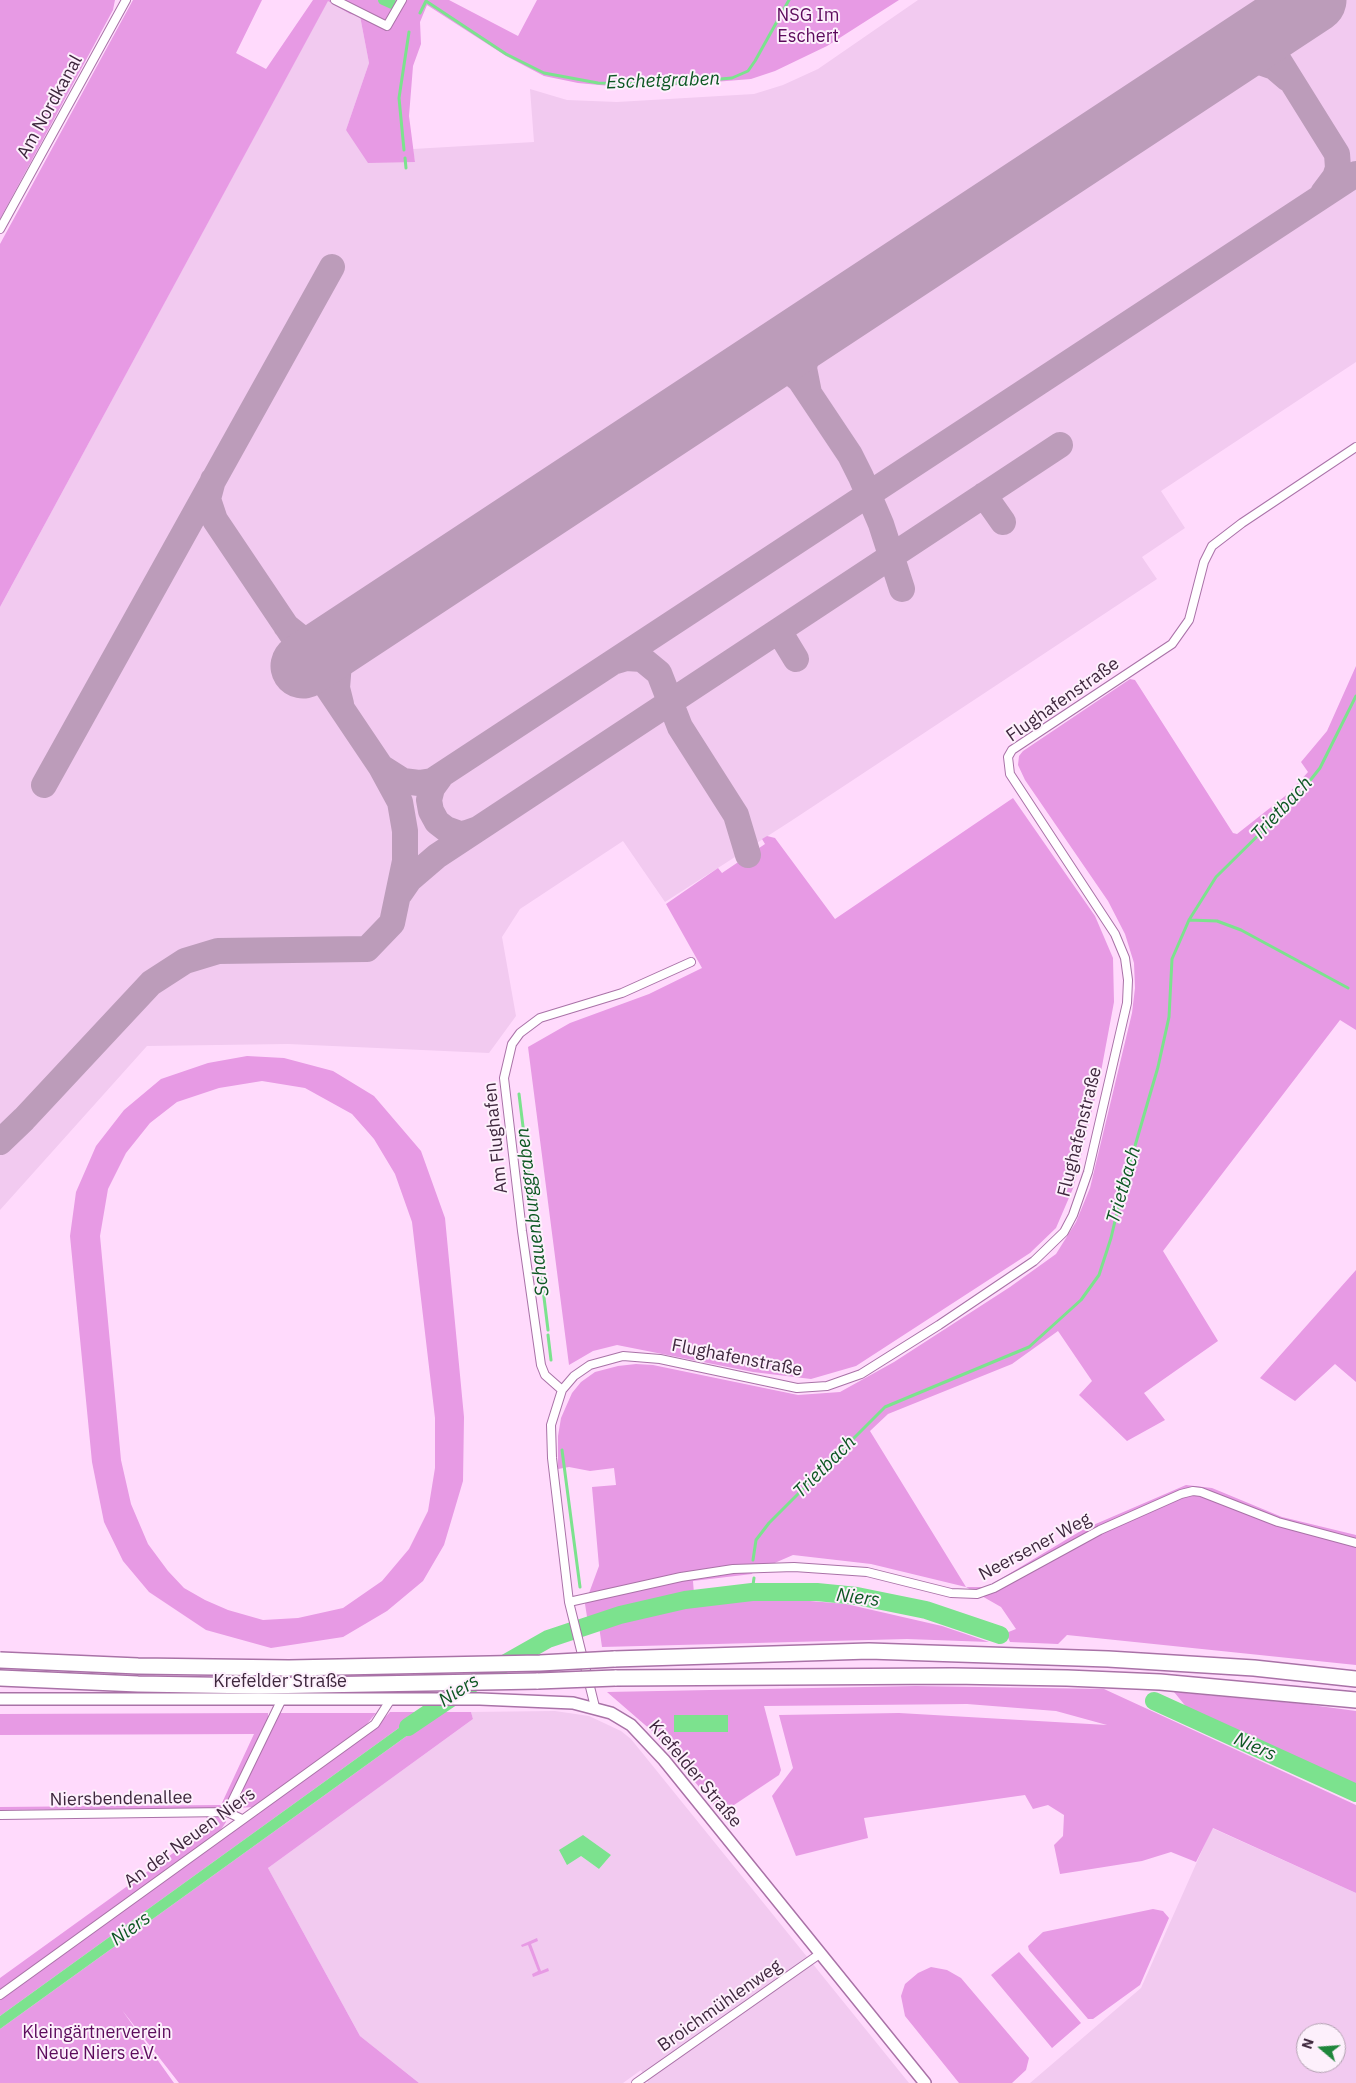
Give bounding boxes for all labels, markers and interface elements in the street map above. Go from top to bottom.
park label: NSG Im Eschert [777,5,839,48]
street label: Am Nordkanal [13,51,87,163]
water label: Eschetgraben [606,68,720,94]
street label: Flughafenstraße [1002,653,1124,747]
water label: Trietbach [1247,772,1317,846]
street label: Flughafenstraße [1053,1065,1107,1199]
street label: Am Flughafen [479,1081,513,1195]
water label: Schauenburggraben [511,1126,555,1298]
water label: Trietbach [1102,1144,1146,1226]
street label: Flughafenstraße [670,1335,804,1381]
water label: Trietbach [789,1431,861,1503]
street label: Neersener Weg [975,1508,1095,1586]
water label: Niers [835,1584,881,1612]
water label: Niers [435,1670,483,1712]
street label: Krefelder Straße [213,1671,347,1693]
street label: Krefelder Straße [644,1716,746,1832]
water label: Niers [1230,1728,1280,1766]
street label: An der Neuen Niers [120,1783,260,1893]
street label: Niersbendenallee [49,1787,193,1811]
water label: Niers [107,1907,155,1951]
street label: Broichmühlenweg [654,1955,786,2057]
park label: Kleingärtnerverein Neue Niers e.V. [22,2022,172,2064]
north arrow [1296,2023,1346,2073]
text: N [1298,2036,1318,2051]

